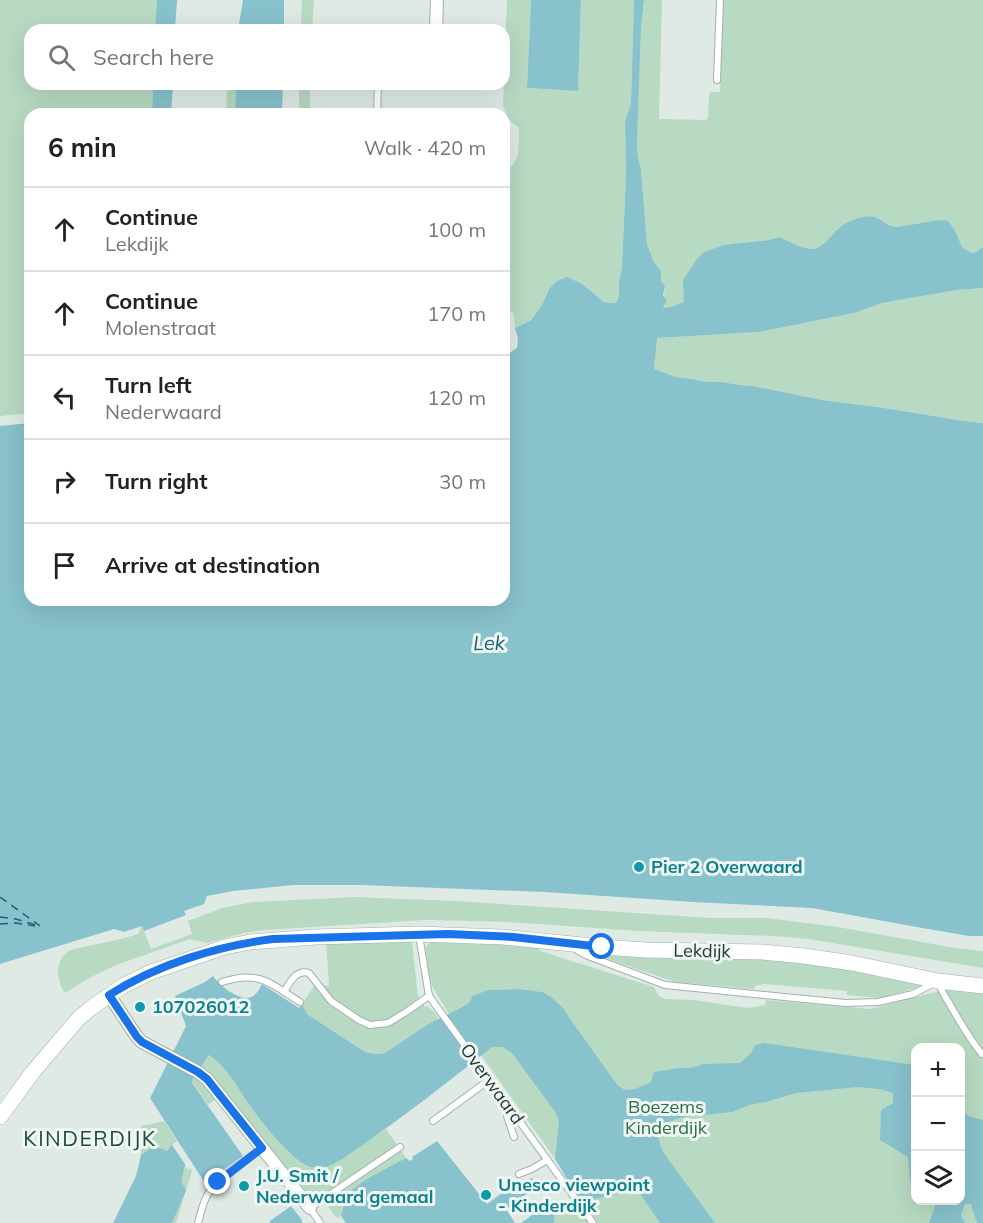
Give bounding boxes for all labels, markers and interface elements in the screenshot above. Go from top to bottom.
search box [24,24,510,90]
icon: search [45,41,78,74]
text: Search here [93,43,214,71]
text: 6 min [48,131,117,164]
text: Walk · 420 m [364,135,486,160]
text: Continue [105,203,198,231]
icon: ahead [48,213,81,246]
text: 100 m [427,217,486,242]
text: Lekdijk [105,231,169,256]
text: Continue [105,287,198,315]
icon: ahead [48,297,81,330]
text: 170 m [427,301,486,326]
text: Molenstraat [105,315,216,340]
text: Turn left [105,371,192,399]
icon: left [48,381,81,414]
text: 120 m [427,385,486,410]
text: Nederwaard [105,399,222,424]
icon: right [48,465,81,498]
text: Turn right [105,467,208,495]
text: 30 m [439,469,486,494]
icon: arrive [48,549,81,582]
text: Arrive at destination [105,551,320,579]
water label: Lek [473,630,506,655]
place label: Pier 2 Overwaard [651,855,803,878]
marker: Pier 2 Overwaard [632,860,646,874]
route start [588,933,614,959]
street label: Lekdijk [673,939,732,963]
place label: 107026012 [152,995,249,1018]
marker: 107026012 [133,1000,147,1014]
street label: Overwaard [455,1039,529,1129]
map controls [911,1043,965,1205]
button: + [911,1043,965,1097]
park label: Boezems Kinderdijk [625,1095,708,1139]
button: − [911,1097,965,1151]
district label: KINDERDIJK [23,1125,157,1151]
button: layers [911,1151,965,1205]
place label: J.U. Smit / Nederwaard gemaal [256,1164,433,1208]
route end [204,1168,230,1194]
place label: Unesco viewpoint - Kinderdijk [498,1173,650,1217]
marker: J.U. Smit / Nederwaard gemaal [237,1179,251,1193]
marker: Unesco viewpoint - Kinderdijk [479,1188,493,1202]

